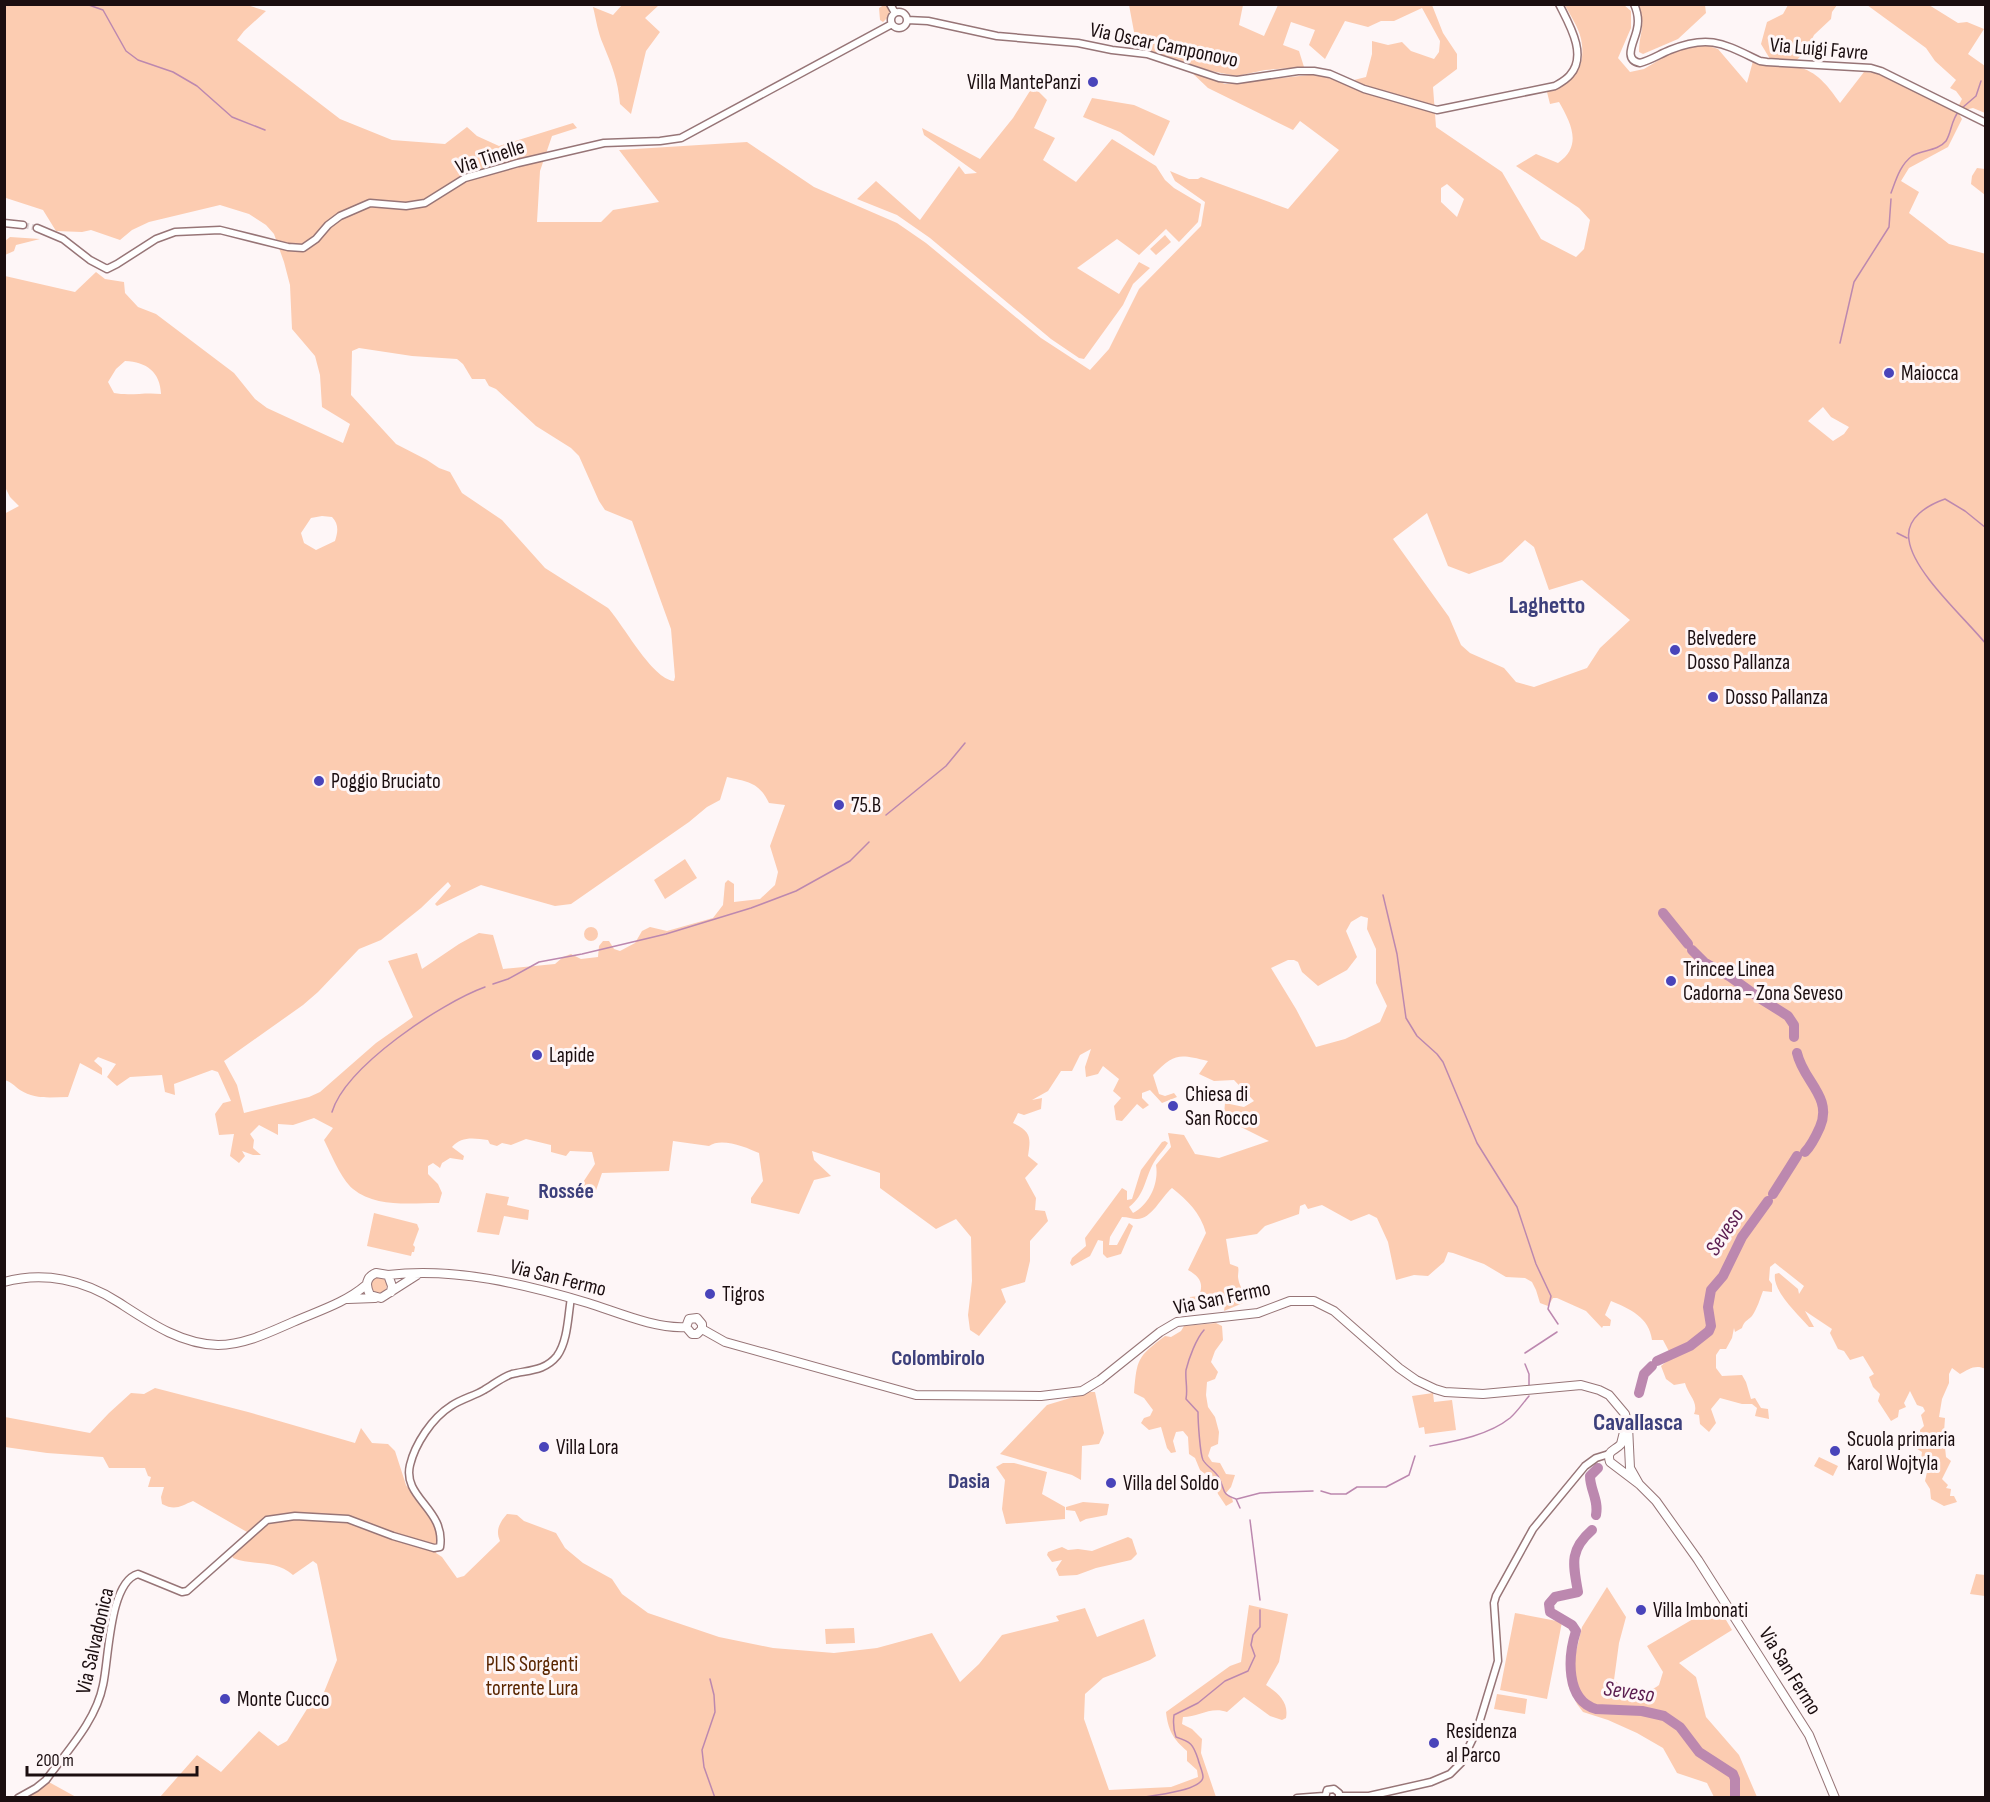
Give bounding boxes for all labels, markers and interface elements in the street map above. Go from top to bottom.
street label: Via Oscar Camponovo [1087,17,1241,73]
street label: Via Luigi Favre [1769,32,1869,66]
place label: Villa MantePanzi [967,70,1081,95]
marker: Villa MantePanzi [1086,75,1100,89]
street label: Via Tinelle [452,134,528,180]
place label: Maiocca [1901,361,1959,386]
marker: Maiocca [1882,366,1896,380]
district label: Laghetto [1509,591,1585,620]
place label: Belvedere Dosso Pallanza [1687,626,1790,675]
marker: Belvedere Dosso Pallanza [1668,643,1682,657]
place label: Dosso Pallanza [1725,685,1828,710]
marker: Dosso Pallanza [1706,690,1720,704]
place label: Poggio Bruciato [331,769,441,794]
marker: Poggio Bruciato [312,774,326,788]
place label: 75.B [851,793,881,818]
marker: 75.B [832,798,846,812]
place label: Trincee Linea Cadorna - Zona Seveso [1683,957,1843,1006]
marker: Trincee Linea Cadorna - Zona Seveso [1664,974,1678,988]
place label: Lapide [549,1043,595,1068]
marker: Lapide [530,1048,544,1062]
place label: Chiesa di San Rocco [1185,1082,1258,1131]
marker: Chiesa di San Rocco [1166,1099,1180,1113]
district label: Rossée [538,1178,594,1205]
water label: Seveso [1700,1203,1750,1261]
street label: Via San Fermo [507,1254,609,1302]
street label: Via San Fermo [1171,1276,1273,1320]
place label: Tigros [722,1282,765,1307]
marker: Tigros [703,1287,717,1301]
district label: Colombirolo [891,1345,985,1372]
district label: Cavallasca [1593,1408,1683,1437]
place label: Scuola primaria Karol Wojtyla [1847,1427,1955,1476]
place label: Villa Lora [556,1435,619,1460]
marker: Villa Lora [537,1440,551,1454]
marker: Scuola primaria Karol Wojtyla [1828,1444,1842,1458]
district label: Dasia [948,1468,990,1495]
place label: Villa del Soldo [1123,1471,1219,1496]
marker: Villa del Soldo [1104,1476,1118,1490]
street label: Via Salvadonica [71,1585,119,1697]
place label: Villa Imbonati [1653,1598,1748,1623]
marker: Villa Imbonati [1634,1603,1648,1617]
street label: Via San Fermo [1753,1623,1827,1719]
park label: PLIS Sorgenti torrente Lura [486,1652,578,1701]
water label: Seveso [1602,1675,1656,1709]
place label: Monte Cucco [237,1687,330,1712]
marker: Monte Cucco [218,1692,232,1706]
place label: Residenza al Parco [1446,1719,1517,1768]
marker: Residenza al Parco [1427,1736,1441,1750]
scale bar [27,1739,196,1777]
text: 200 m [36,1750,74,1771]

